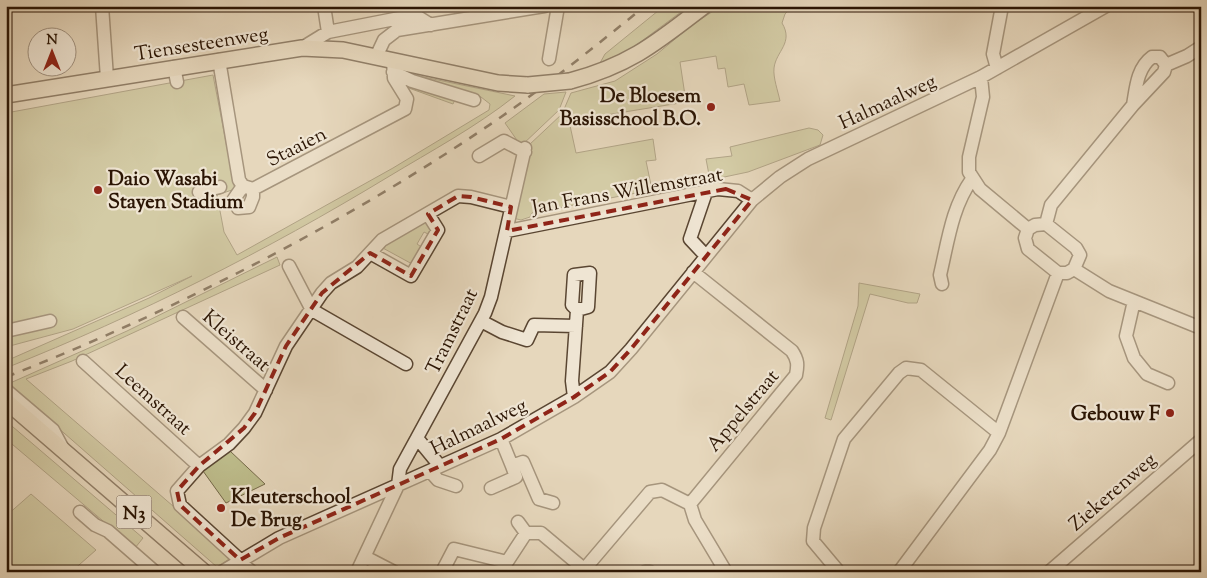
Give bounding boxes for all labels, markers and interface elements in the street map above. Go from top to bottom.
street label: Tiensesteenweg [132,21,271,70]
north arrow [28,28,78,78]
text: N [46,31,58,51]
street label: Halmaalweg [835,68,942,138]
place label: De Bloesem Basisschool B.O. [560,83,701,135]
marker: De Bloesem Basisschool B.O. [705,101,717,113]
street label: Staaien [262,121,332,176]
street label: Jan Frans Willemstraat [529,161,725,224]
place label: Daio Wasabi Stayen Stadium [108,166,244,218]
marker: Daio Wasabi Stayen Stadium [92,184,104,196]
street label: Tramstraat [420,284,487,380]
street label: Kleistraat [195,304,276,380]
street label: Leemstraat [107,358,197,443]
street label: Appelstraat [701,364,787,459]
street label: Halmaalweg [426,392,533,464]
place label: Gebouw F [1071,401,1161,430]
marker: Gebouw F [1164,407,1176,419]
street label: Ziekerenweg [1064,447,1164,539]
place label: Kleuterschool De Brug [231,484,351,536]
road number: N3 [116,496,152,528]
marker: Kleuterschool De Brug [215,502,227,514]

